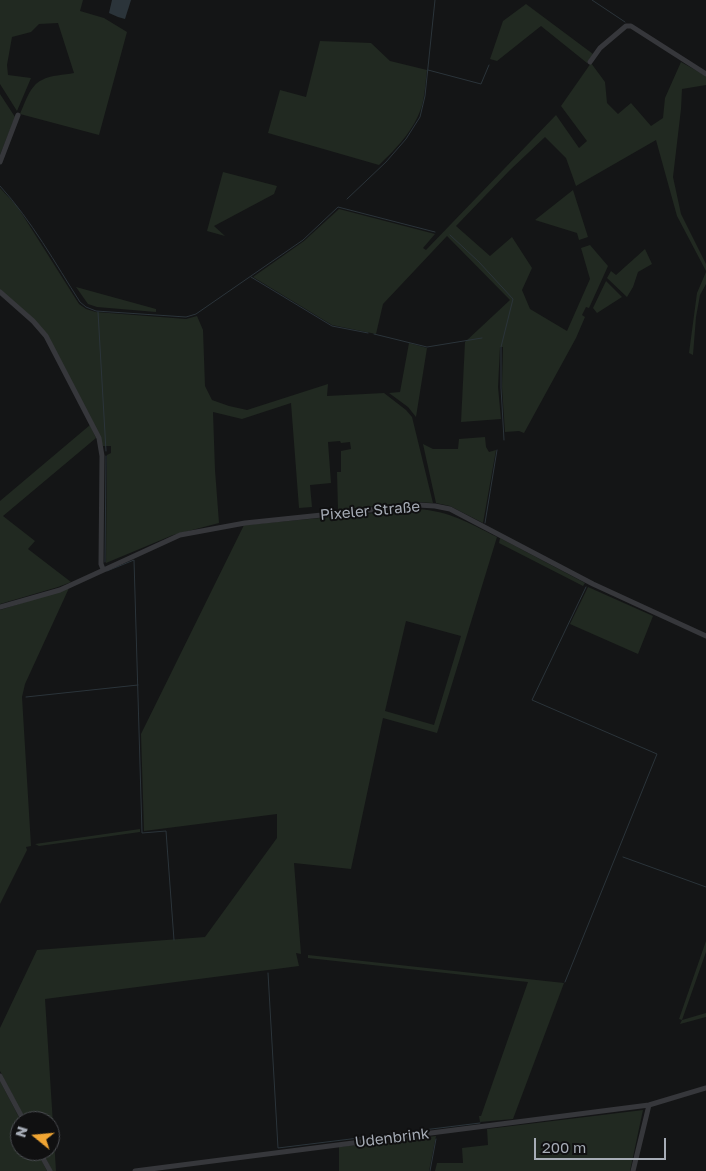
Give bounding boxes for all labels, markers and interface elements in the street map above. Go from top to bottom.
street label: Pixeler Straße [319,498,421,524]
north arrow [10,1111,60,1161]
text: N [11,1124,31,1139]
street label: Udenbrink [354,1125,430,1151]
scale bar [536,1128,668,1160]
text: 200 m [542,1138,586,1156]

